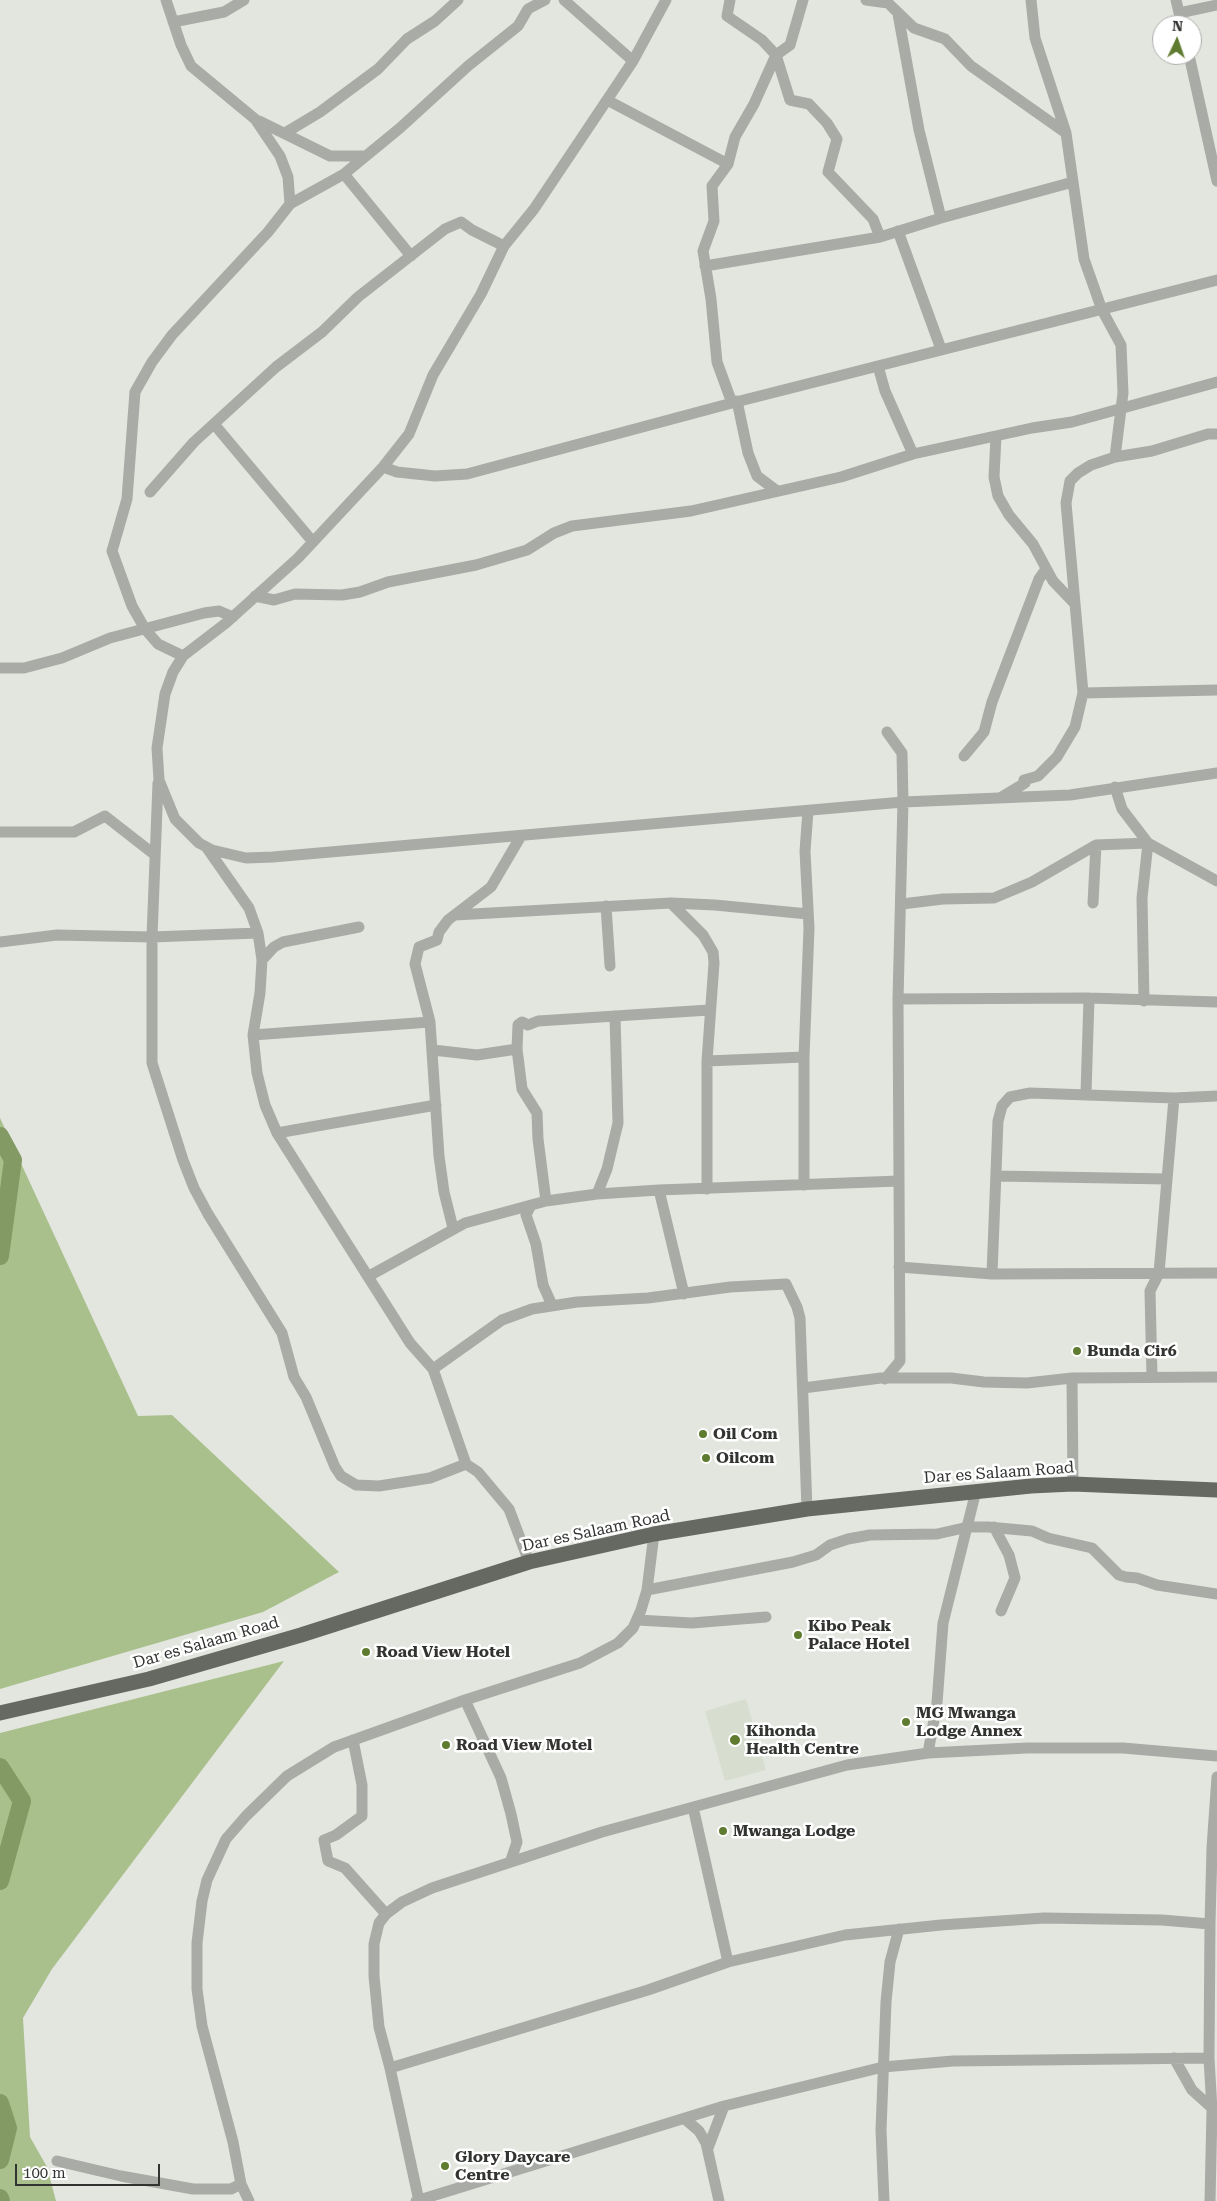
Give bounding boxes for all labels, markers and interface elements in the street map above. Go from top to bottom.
north arrow [1152,15,1202,65]
text: N [1172,18,1184,34]
place label: Bunda Cir6 [1087,1341,1177,1361]
marker: Bunda Cir6 [1071,1345,1083,1357]
place label: Oil Com [713,1424,778,1444]
marker: Oil Com [697,1428,709,1440]
place label: Oilcom [716,1448,774,1468]
marker: Oilcom [700,1452,712,1464]
street label: Dar es Salaam Road [923,1458,1075,1488]
street label: Dar es Salaam Road [520,1506,672,1556]
street label: Dar es Salaam Road [131,1613,281,1673]
place label: Kibo Peak Palace Hotel [808,1616,910,1654]
marker: Kibo Peak Palace Hotel [792,1629,804,1641]
place label: Road View Hotel [376,1642,510,1662]
marker: Road View Hotel [360,1646,372,1658]
place label: MG Mwanga Lodge Annex [916,1703,1022,1741]
marker: MG Mwanga Lodge Annex [900,1716,912,1728]
place label: Kihonda Health Centre [746,1721,859,1759]
marker: Kihonda Health Centre [728,1733,742,1747]
place label: Road View Motel [456,1735,592,1755]
marker: Road View Motel [440,1739,452,1751]
place label: Mwanga Lodge [733,1821,855,1841]
marker: Mwanga Lodge [717,1825,729,1837]
place label: Glory Daycare Centre [455,2147,570,2185]
scale bar [18,2154,162,2186]
marker: Glory Daycare Centre [439,2160,451,2172]
text: 100 m [23,2164,66,2182]

